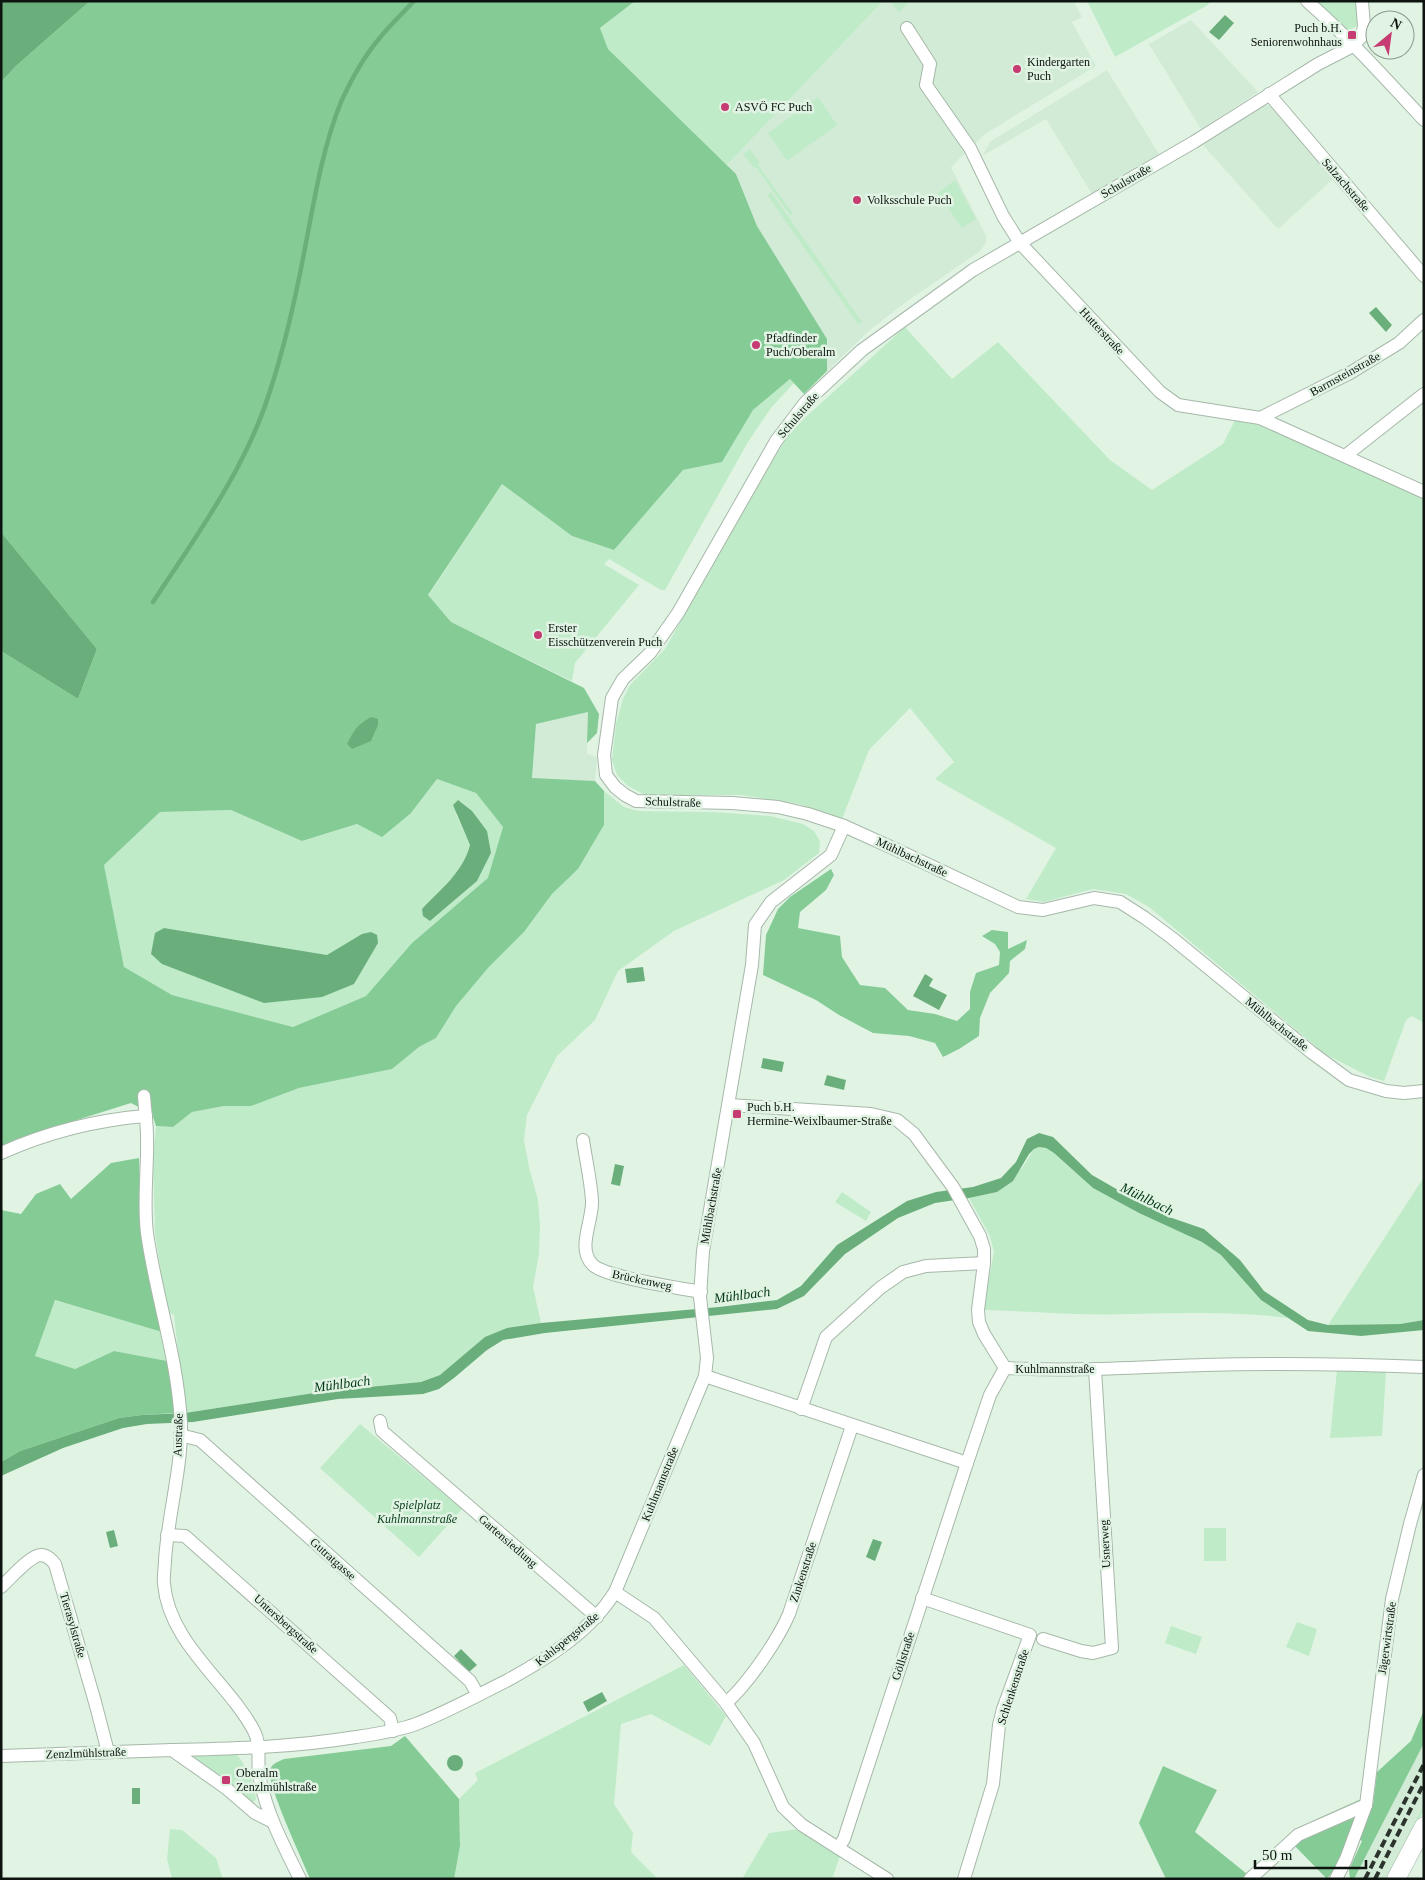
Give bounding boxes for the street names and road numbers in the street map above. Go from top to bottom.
street label: Salzachstraße [1319,156,1373,214]
street label: Schulstraße [1098,161,1154,201]
street label: Hutterstraße [1077,305,1127,357]
street label: Barmsteinstraße [1308,349,1382,399]
street label: Schulstraße [774,389,822,441]
street label: Schulstraße [645,794,701,810]
street label: Mühlbachstraße [874,834,950,880]
street label: Mühlbachstraße [1243,994,1311,1054]
street label: Mühlbachstraße [697,1167,725,1245]
street label: Brückenweg [611,1267,673,1293]
street label: Kuhlmannstraße [1015,1362,1095,1376]
street label: Austraße [170,1413,186,1457]
street label: Kuhlmannstraße [639,1445,681,1523]
street label: Gartensiedlung [476,1512,540,1570]
street label: Usnerweg [1097,1519,1113,1569]
street label: Gutratgasse [307,1535,359,1583]
street label: Zinkenstraße [787,1540,819,1604]
street label: Tierasylstraße [57,1591,89,1659]
street label: Untersbergstraße [251,1591,321,1657]
street label: Jägerwirtstraße [1375,1601,1399,1675]
street label: Kahlspergstraße [532,1609,602,1669]
street label: Göllstraße [889,1630,917,1682]
street label: Schlenkenstraße [994,1647,1032,1727]
street label: Zenzlmühlstraße [45,1745,127,1761]

